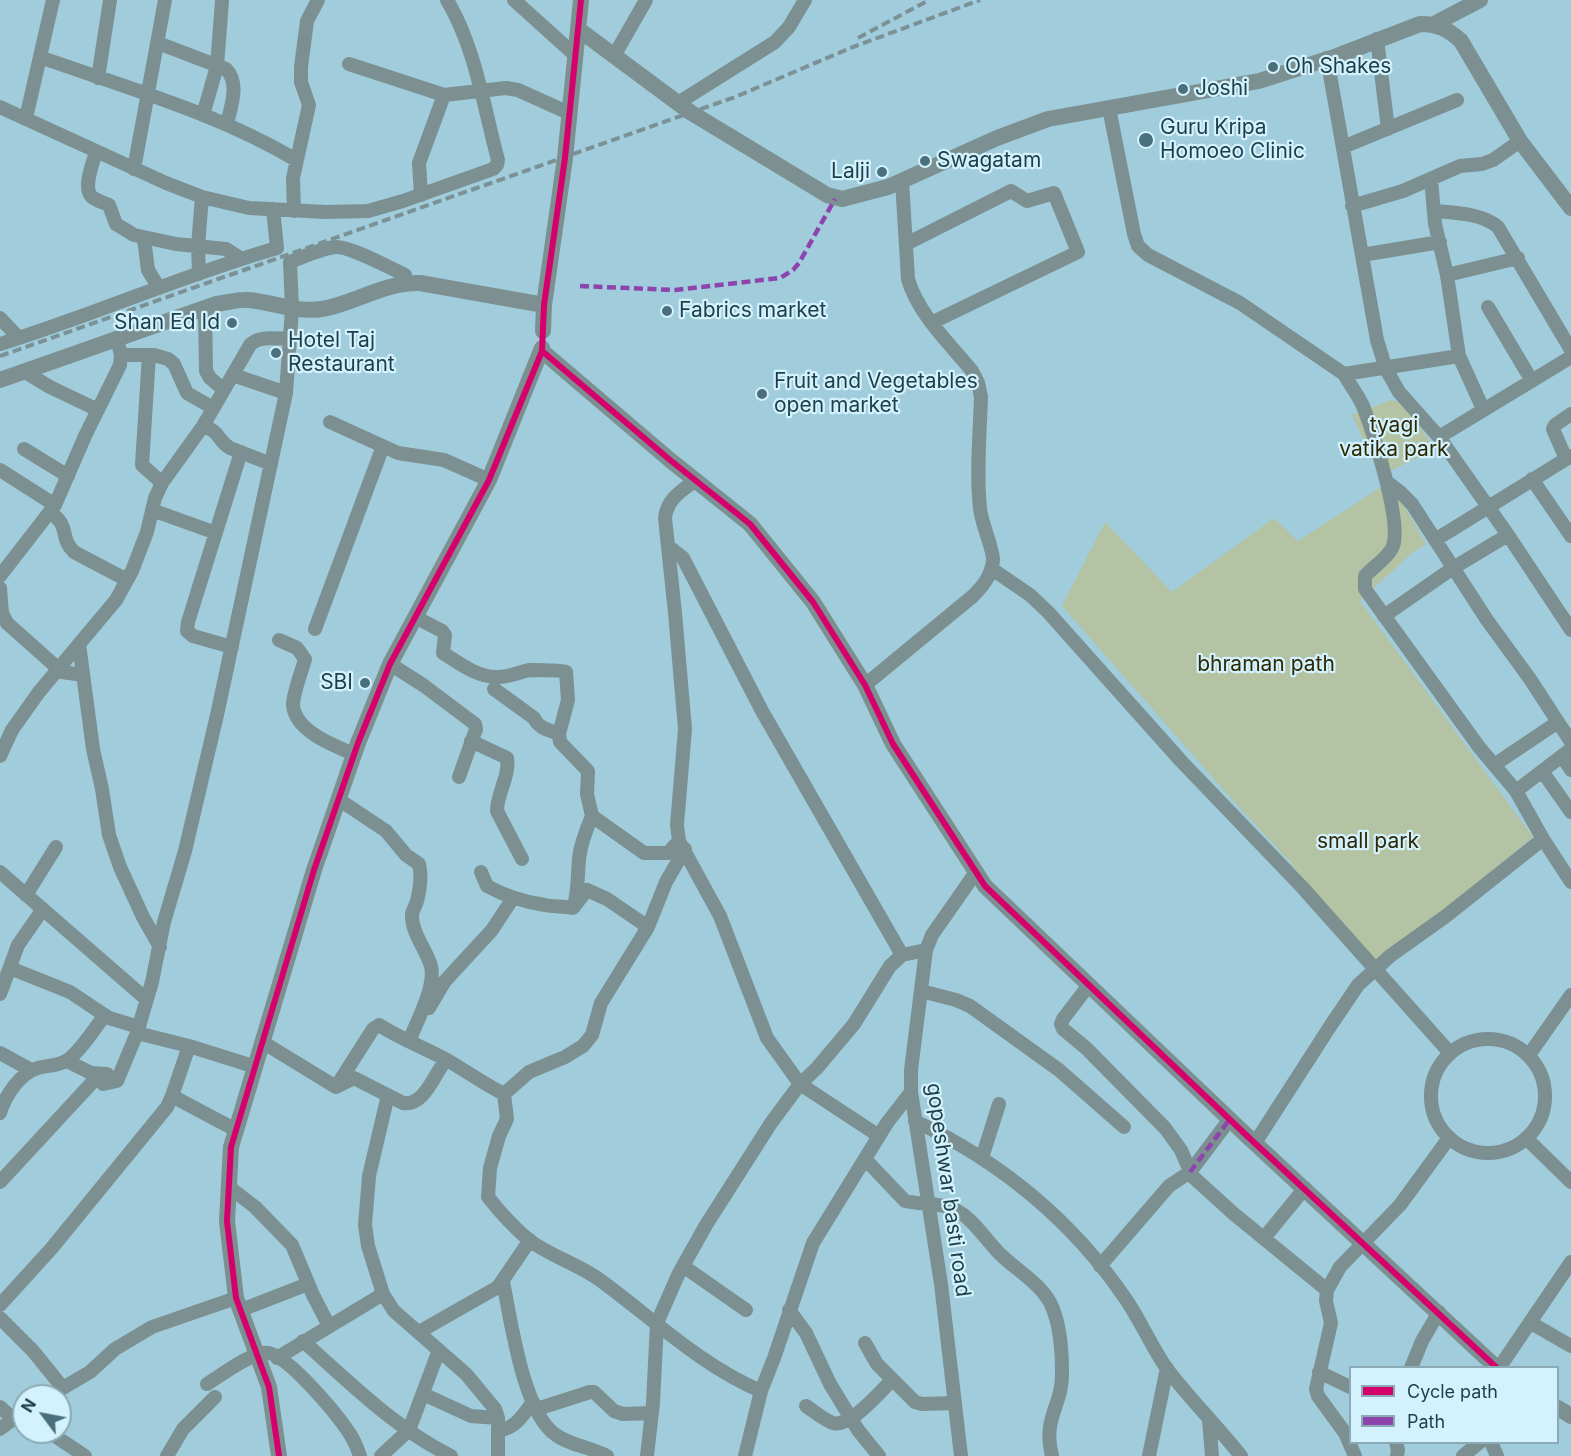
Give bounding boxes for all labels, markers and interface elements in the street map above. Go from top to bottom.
place label: Oh Shakes [1285,54,1391,80]
marker: Oh Shakes [1266,60,1280,74]
place label: Joshi [1195,76,1248,102]
marker: Joshi [1176,82,1190,96]
place label: Guru Kripa Homoeo Clinic [1160,115,1305,165]
marker: Guru Kripa Homoeo Clinic [1137,131,1155,149]
place label: Swagatam [937,148,1041,174]
marker: Swagatam [918,154,932,168]
place label: Lalji [831,159,870,185]
marker: Lalji [875,165,889,179]
place label: Fabrics market [679,298,826,324]
marker: Fabrics market [660,304,674,318]
place label: Shan Ed Id [114,310,220,336]
marker: Shan Ed Id [225,316,239,330]
place label: Hotel Taj Restaurant [288,328,395,378]
marker: Hotel Taj Restaurant [269,346,283,360]
place label: Fruit and Vegetables open market [774,369,978,419]
marker: Fruit and Vegetables open market [755,387,769,401]
park label: tyagi vatika park [1339,413,1449,463]
park label: bhraman path [1197,652,1335,678]
place label: SBI [320,670,353,696]
marker: SBI [358,676,372,690]
park label: small park [1317,829,1419,855]
street label: gopeshwar basti road [921,1081,975,1299]
legend [1349,1366,1559,1444]
text: Cycle path [1407,1381,1498,1402]
north arrow [12,1384,72,1444]
text: N [17,1395,40,1416]
text: Path [1407,1411,1445,1432]

